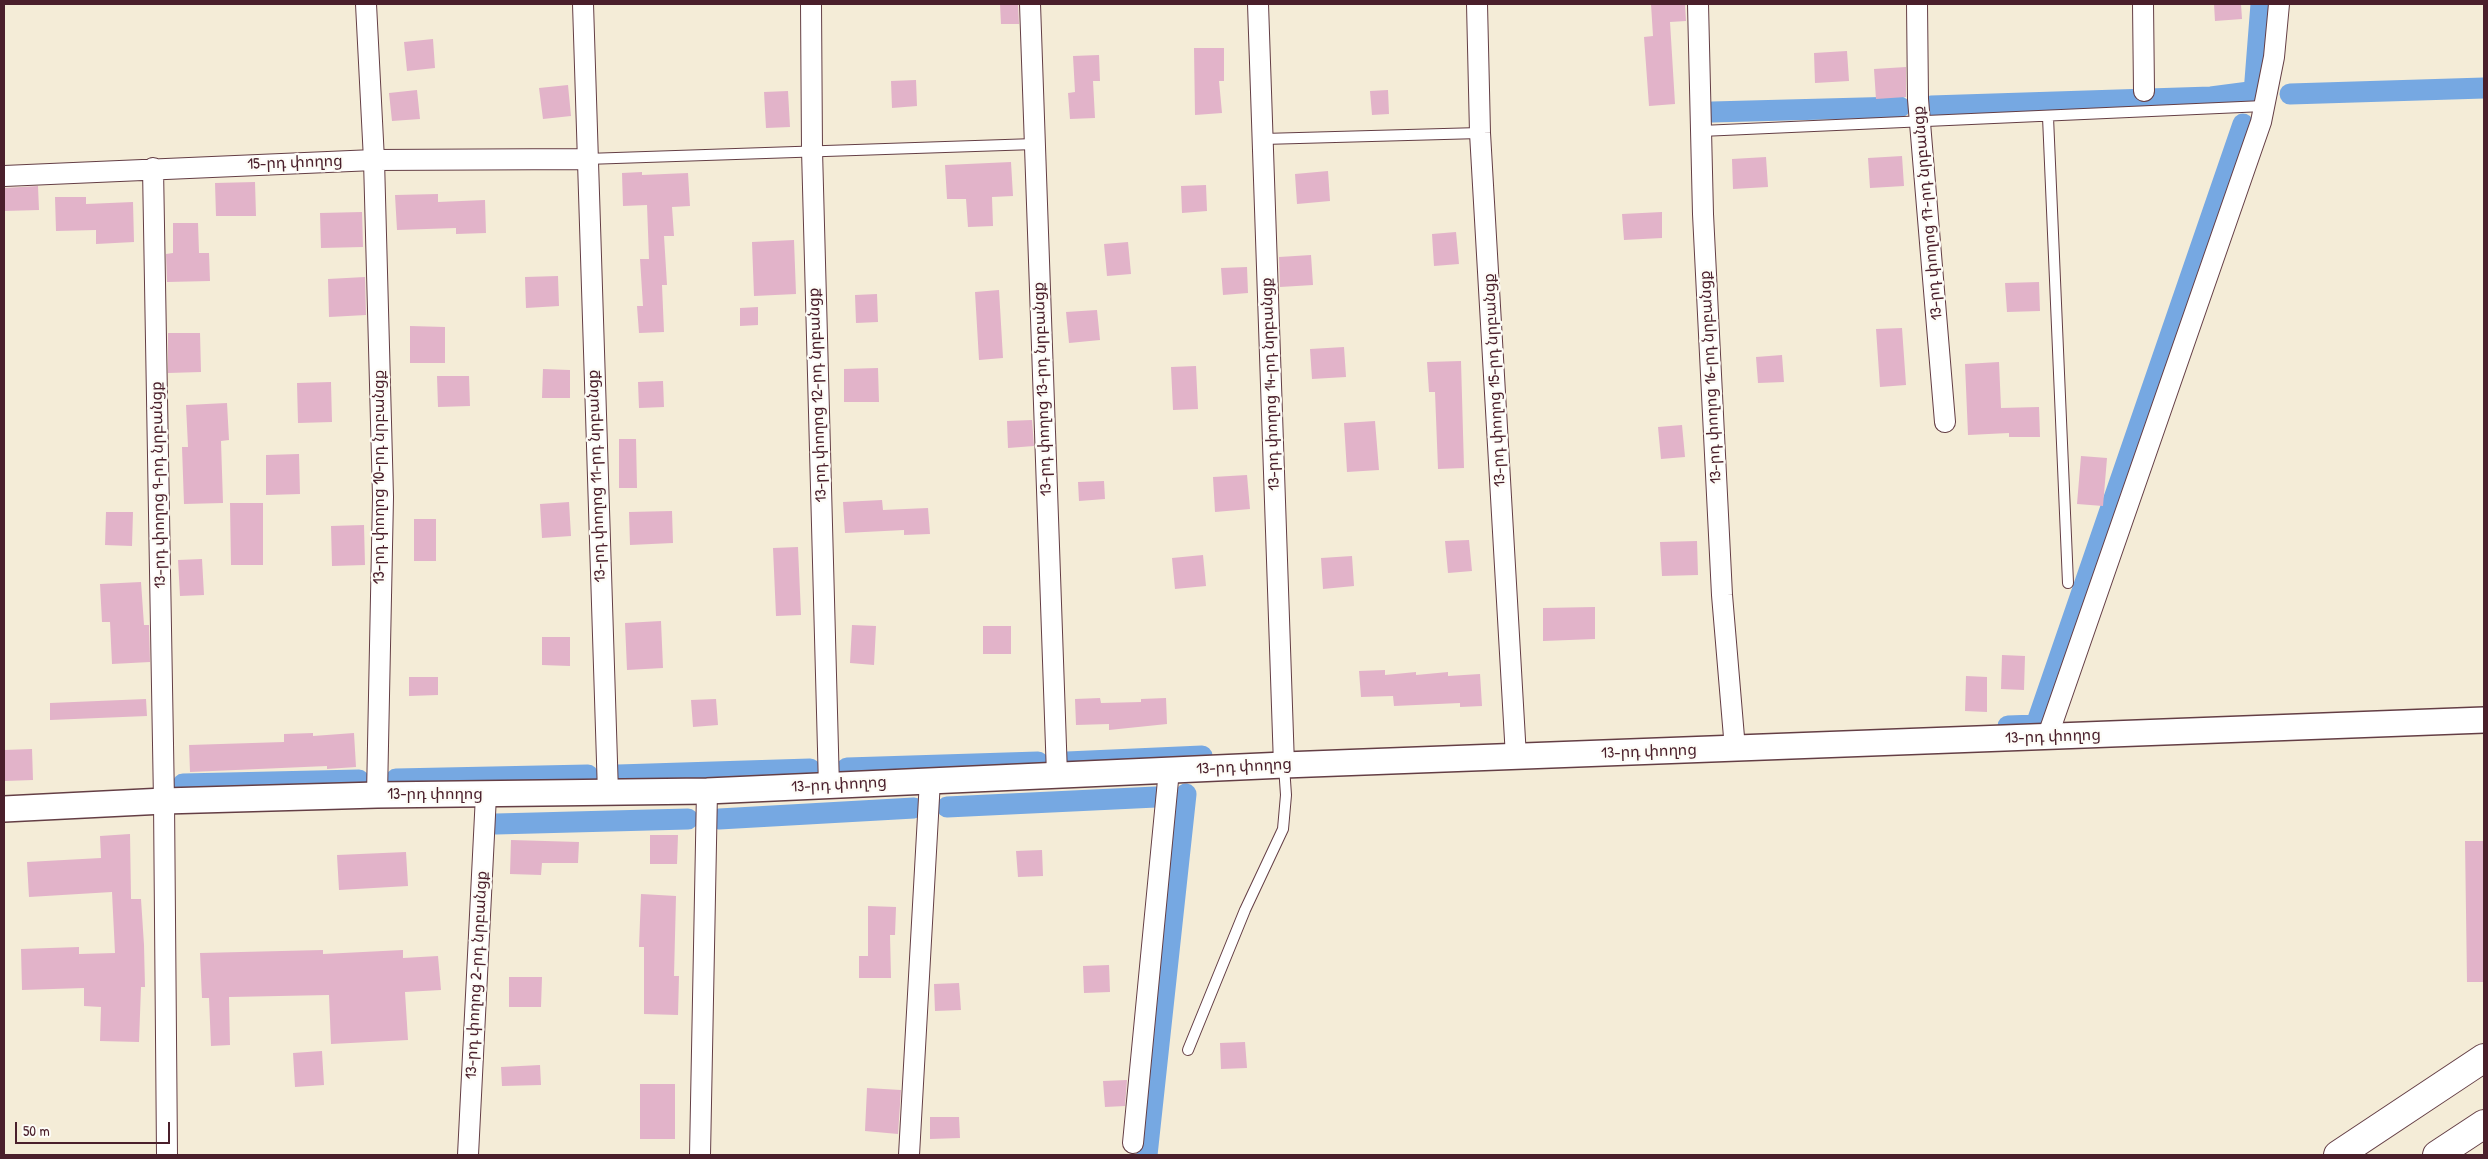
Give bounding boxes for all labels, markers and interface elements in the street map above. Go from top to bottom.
street label: 13-րդ փողոց 17-րդ նրբանցք [1909,105,1947,321]
street label: 15-րդ փողոց [247,152,343,174]
street label: 13-րդ փողոց 16-րդ նրբանցք [1696,270,1726,484]
street label: 13-րդ փողոց 15-րդ նրբանցք [1480,273,1510,487]
street label: 13-րդ փողոց 14-րդ նրբանցք [1258,277,1284,491]
street label: 13-րդ փողոց 13-րդ նրբանցք [1030,282,1056,496]
street label: 13-րդ փողոց 12-րդ նրբանցք [805,287,831,503]
street label: 13-րդ փողոց 11-րդ նրբանցք [584,369,610,583]
street label: 13-րդ փողոց 10-րդ նրբանցք [370,370,390,584]
street label: 13-րդ փողոց 9-րդ նրբանցք [148,381,170,589]
street label: 13-րդ փողոց [2005,726,2101,748]
street label: 13-րդ փողոց [1601,741,1697,763]
street label: 13-րդ փողոց [1196,755,1292,779]
street label: 13-րդ փողոց [791,773,887,797]
street label: 13-րդ փողոց [387,785,483,805]
street label: 13-րդ փողոց 2-րդ նրբանցք [462,870,492,1080]
scale bar [18,1112,172,1144]
text: 50 m [23,1120,50,1141]

